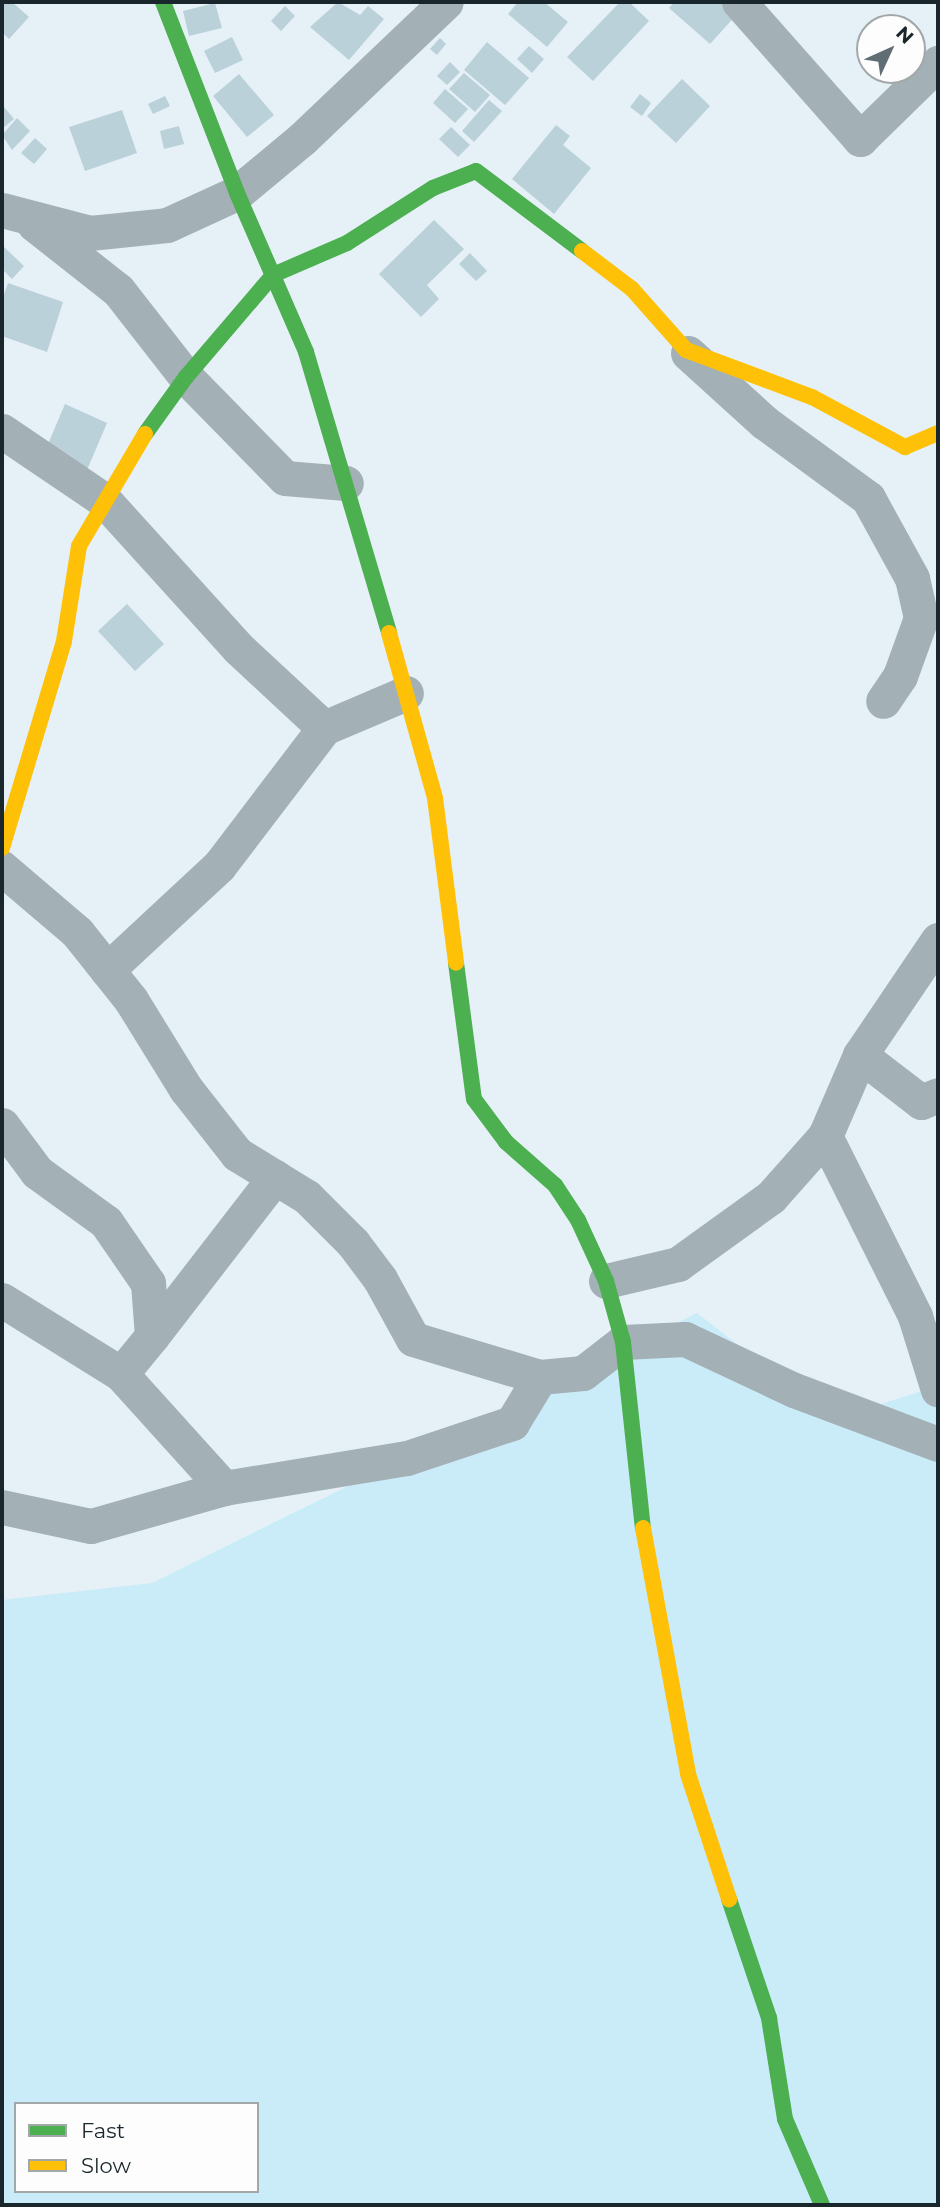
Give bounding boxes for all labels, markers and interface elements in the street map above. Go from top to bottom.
north arrow [856,14,926,84]
text: N [891,22,918,49]
legend [14,2102,259,2193]
text: Fast [81,2118,125,2143]
text: Slow [81,2153,131,2178]

